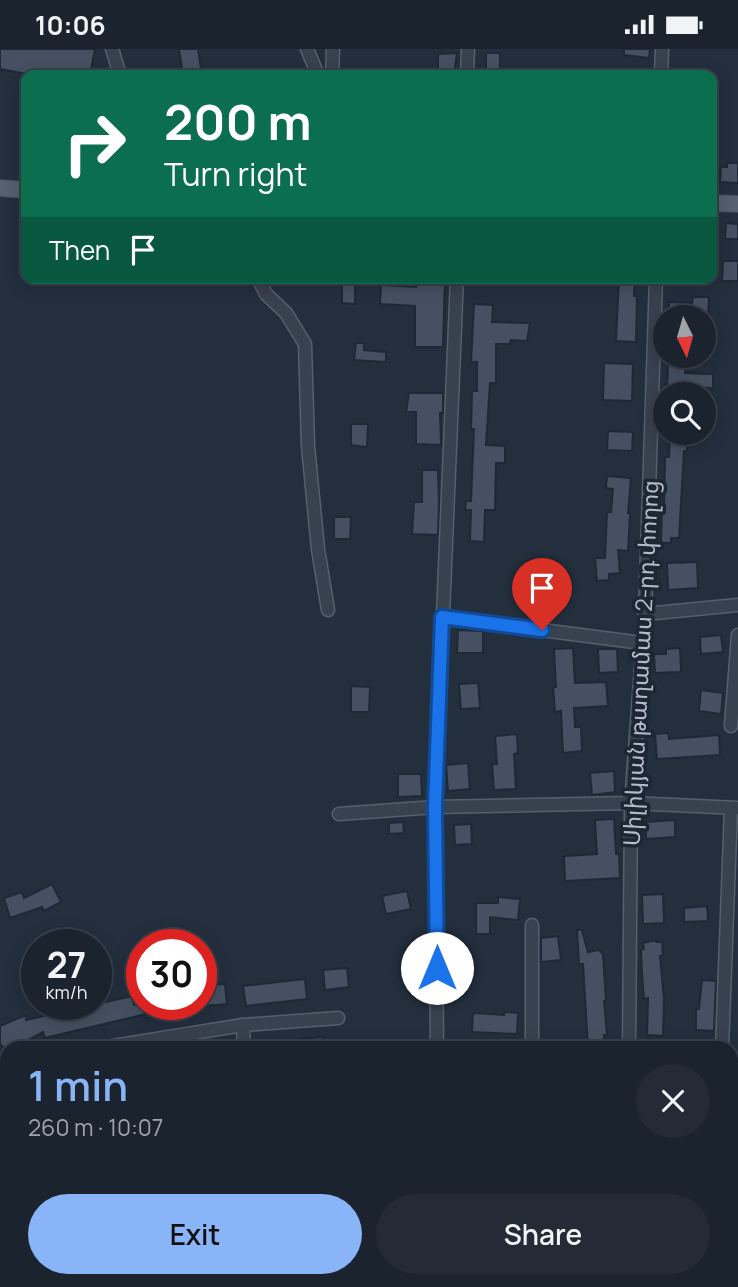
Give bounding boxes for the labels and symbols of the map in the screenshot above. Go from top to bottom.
north arrow [653,305,716,367]
street label: Սիլիկյան թաղամաս 2-րդ փողոց [614,479,666,847]
pin [512,558,572,630]
speed limit sign: 30 [126,929,217,1020]
position arrow [400,931,474,1005]

